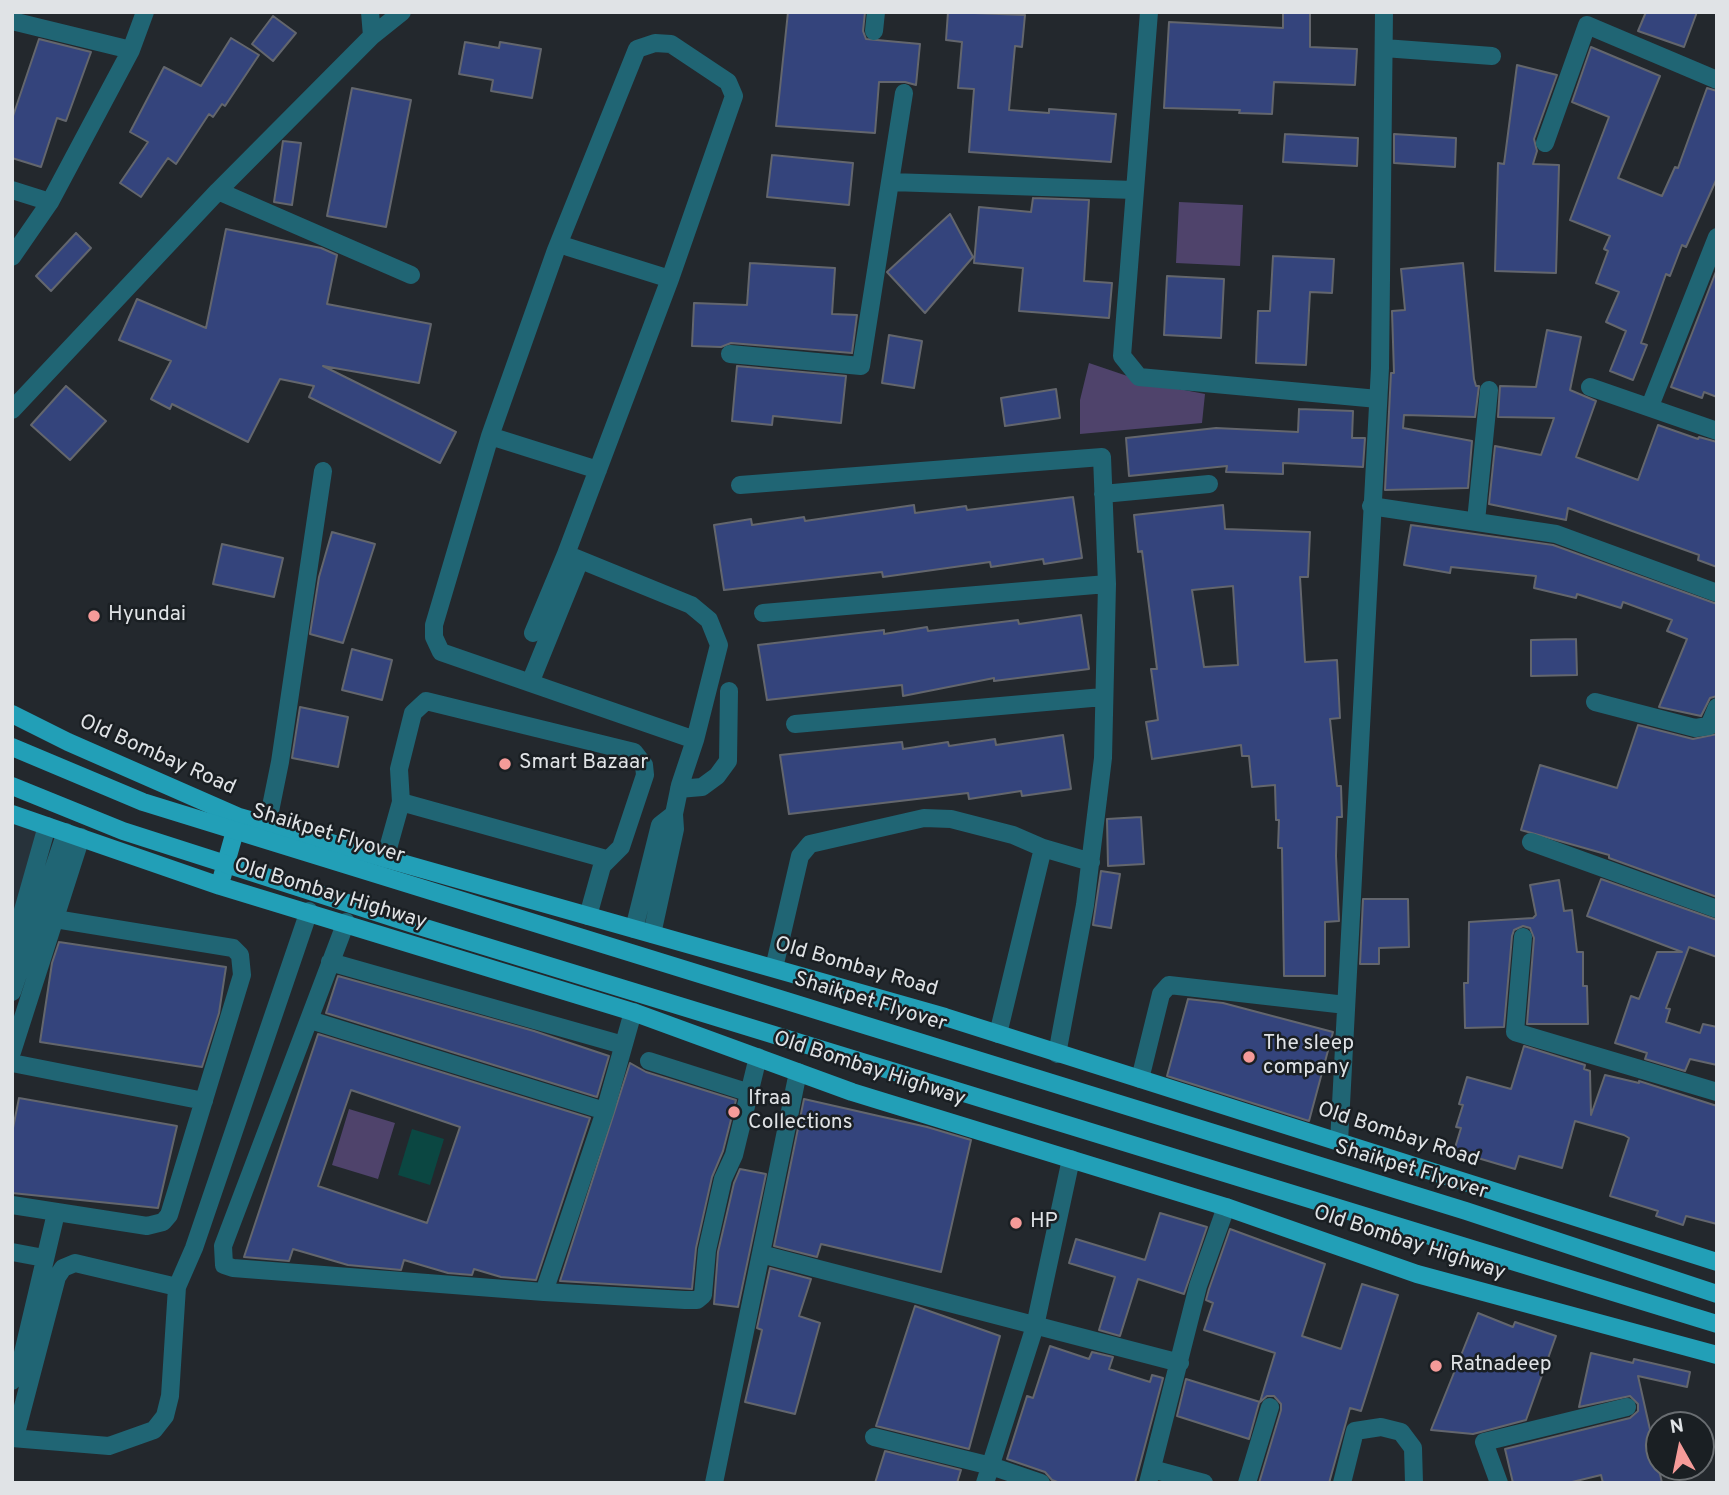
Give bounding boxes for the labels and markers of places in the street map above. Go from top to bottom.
place label: Hyundai [108,603,186,629]
marker: Hyundai [86,608,102,624]
place label: Smart Bazaar [519,751,648,777]
marker: Smart Bazaar [497,756,513,772]
place label: The sleep company [1263,1032,1354,1082]
marker: The sleep company [1241,1049,1257,1065]
place label: Ifraa Collections [748,1087,853,1137]
marker: Ifraa Collections [726,1104,742,1120]
place label: HP [1030,1210,1058,1236]
marker: HP [1008,1215,1024,1231]
place label: Ratnadeep [1450,1353,1552,1379]
marker: Ratnadeep [1428,1358,1444,1374]

